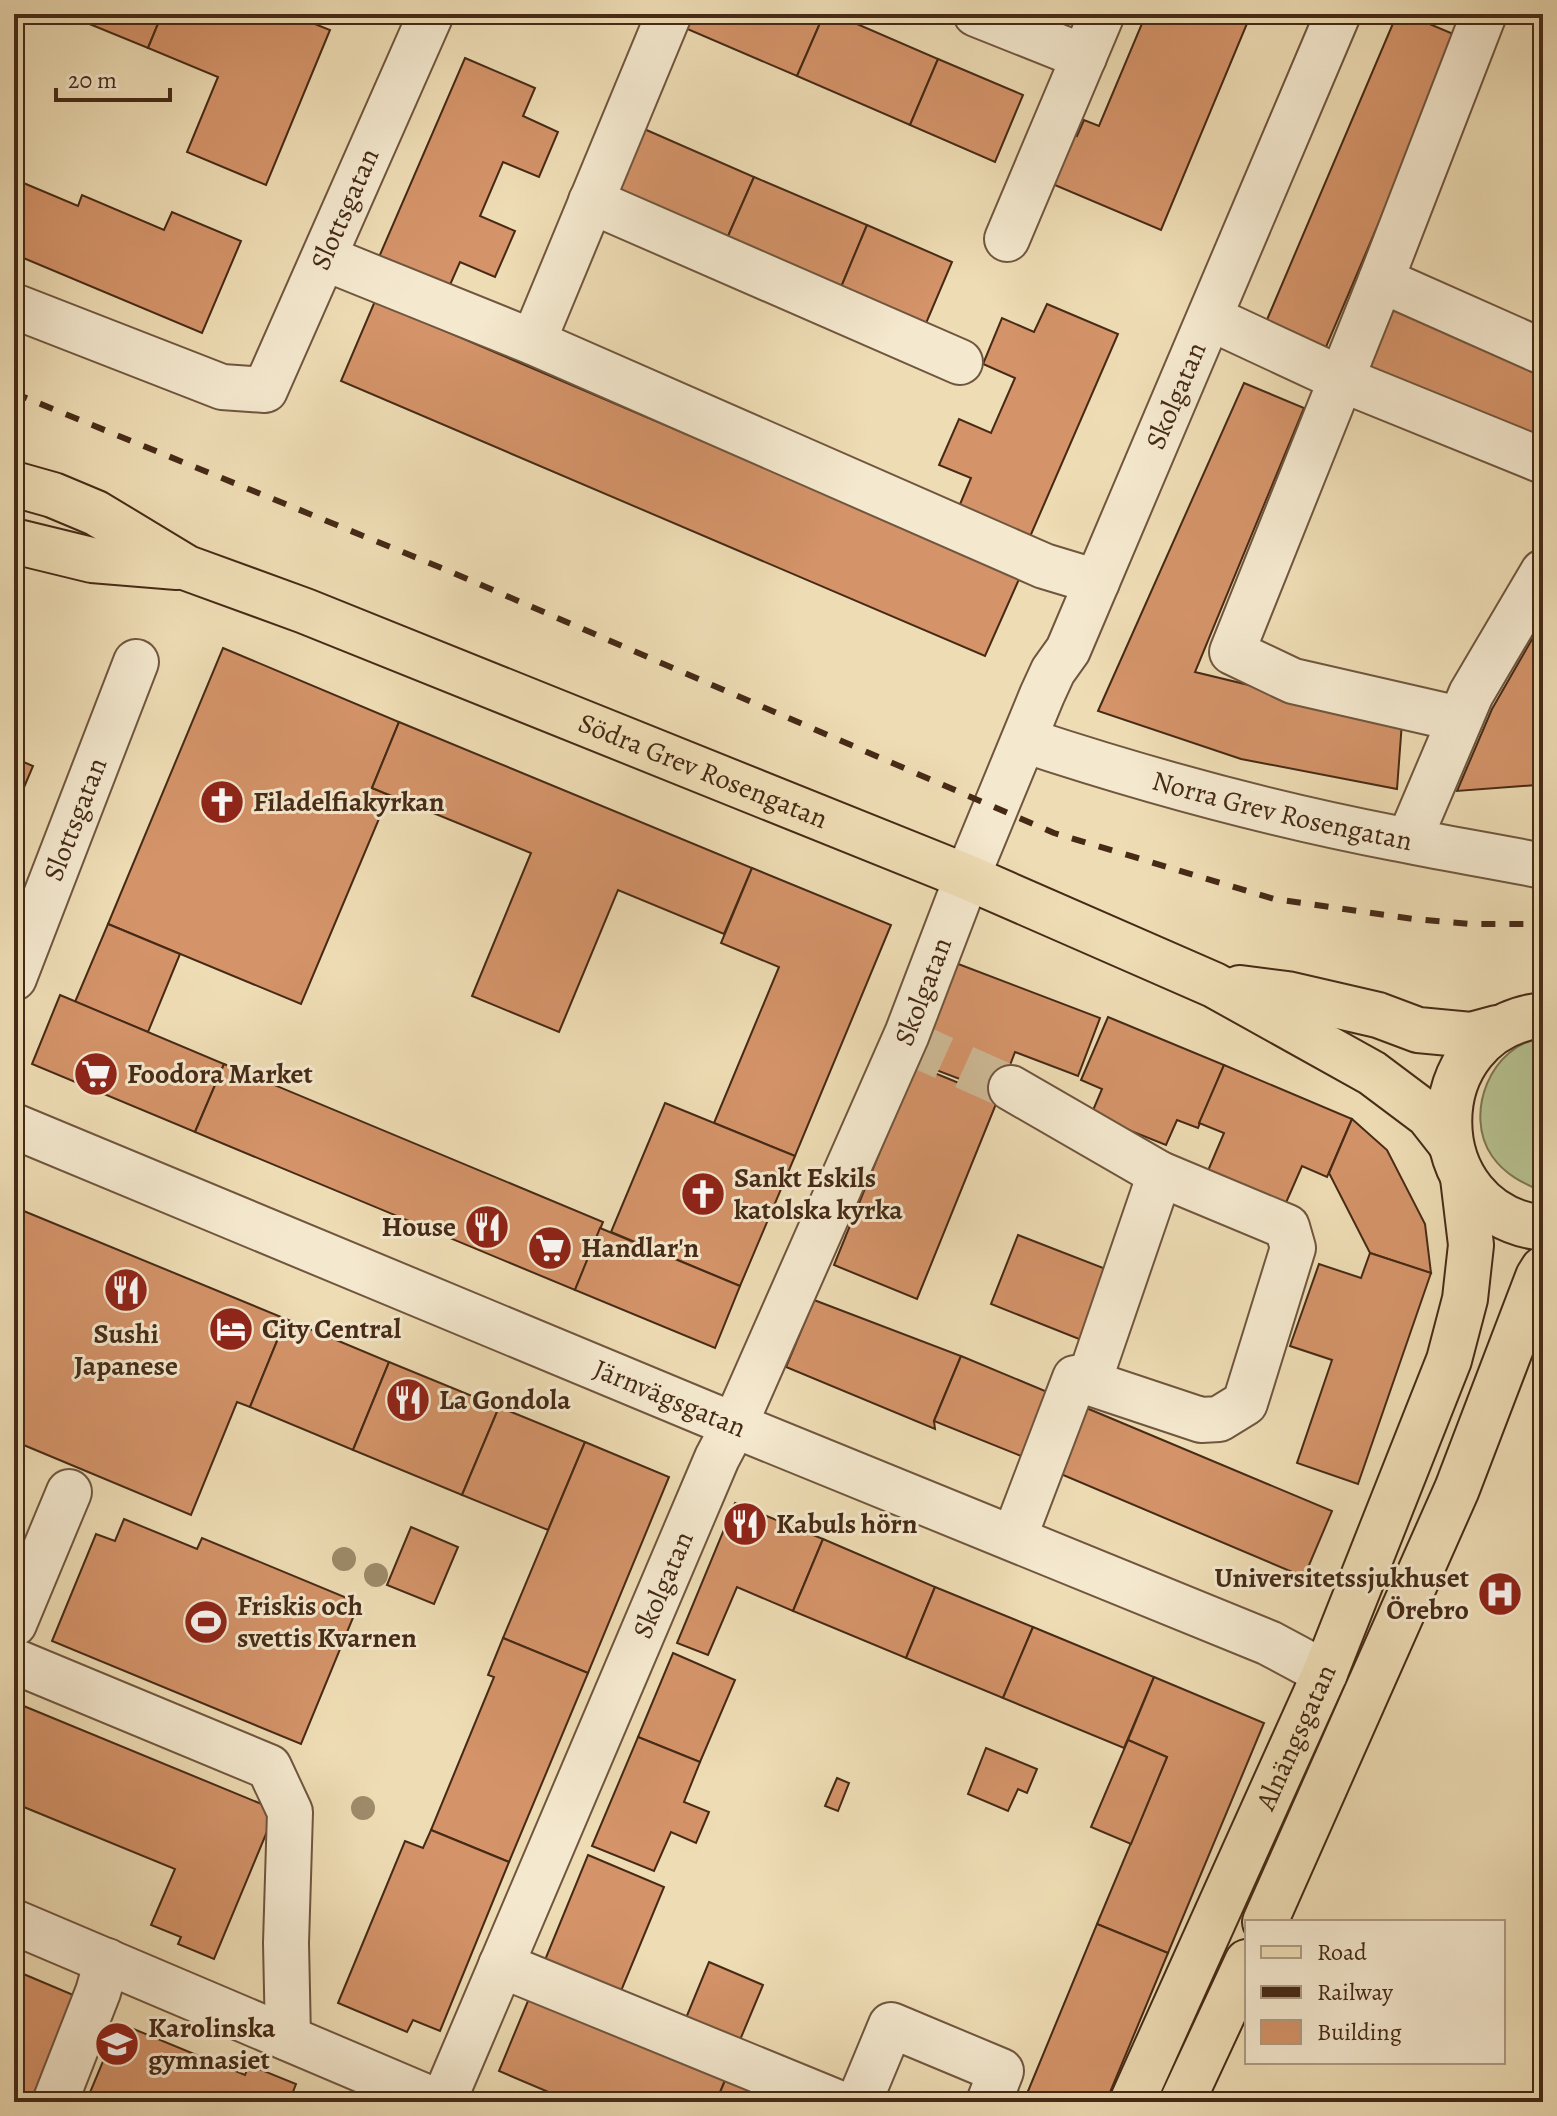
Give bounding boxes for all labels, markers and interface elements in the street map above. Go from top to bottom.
scale bar [56,52,170,102]
text: 20 m [68,64,117,96]
street label: Slottsgatan [301,142,388,276]
street label: Skolgatan [1136,336,1216,455]
street label: Södra Grev Rosengatan [573,704,833,838]
street label: Slottsgatan [34,752,116,887]
street label: Norra Grev Rosengatan [1148,762,1415,860]
church icon: Filadelfiakyrkan [198,778,246,826]
place label: Filadelfiakyrkan [253,783,445,821]
street label: Skolgatan [885,932,961,1052]
supermarket icon: Foodora Market [72,1050,120,1098]
place label: Foodora Market [127,1055,313,1093]
place label: Sankt Eskils katolska kyrka [734,1159,903,1229]
church icon: Sankt Eskils katolska kyrka [679,1170,727,1218]
restaurant icon: House [463,1203,511,1251]
place label: House [382,1208,456,1246]
supermarket icon: Handlar'n [526,1224,574,1272]
place label: Handlar'n [581,1229,699,1267]
restaurant icon: Sushi Japanese [102,1266,150,1314]
hotel icon: City Central [207,1305,255,1353]
place label: City Central [262,1310,402,1348]
place label: Sushi Japanese [74,1315,178,1385]
street label: Järnvägsgatan [588,1350,752,1447]
restaurant icon: La Gondola [384,1376,432,1424]
place label: La Gondola [439,1381,571,1419]
restaurant icon: Kabuls hörn [721,1500,769,1548]
place label: Kabuls hörn [776,1505,918,1543]
street label: Skolgatan [623,1525,703,1644]
place label: Universitetssjukhuset Örebro [1214,1559,1469,1629]
hospital icon: Universitetssjukhuset Örebro [1476,1570,1524,1618]
place label: Friskis och svettis Kvarnen [237,1587,417,1657]
sports icon: Friskis och svettis Kvarnen [182,1598,230,1646]
street label: Alnängsgatan [1246,1658,1345,1817]
legend [1245,1920,1505,2064]
text: Road [1317,1936,1367,1968]
text: Railway [1317,1976,1393,2008]
place label: Karolinska gymnasiet [148,2009,276,2079]
text: Building [1317,2016,1402,2048]
school or university icon: Karolinska gymnasiet [93,2020,141,2068]

